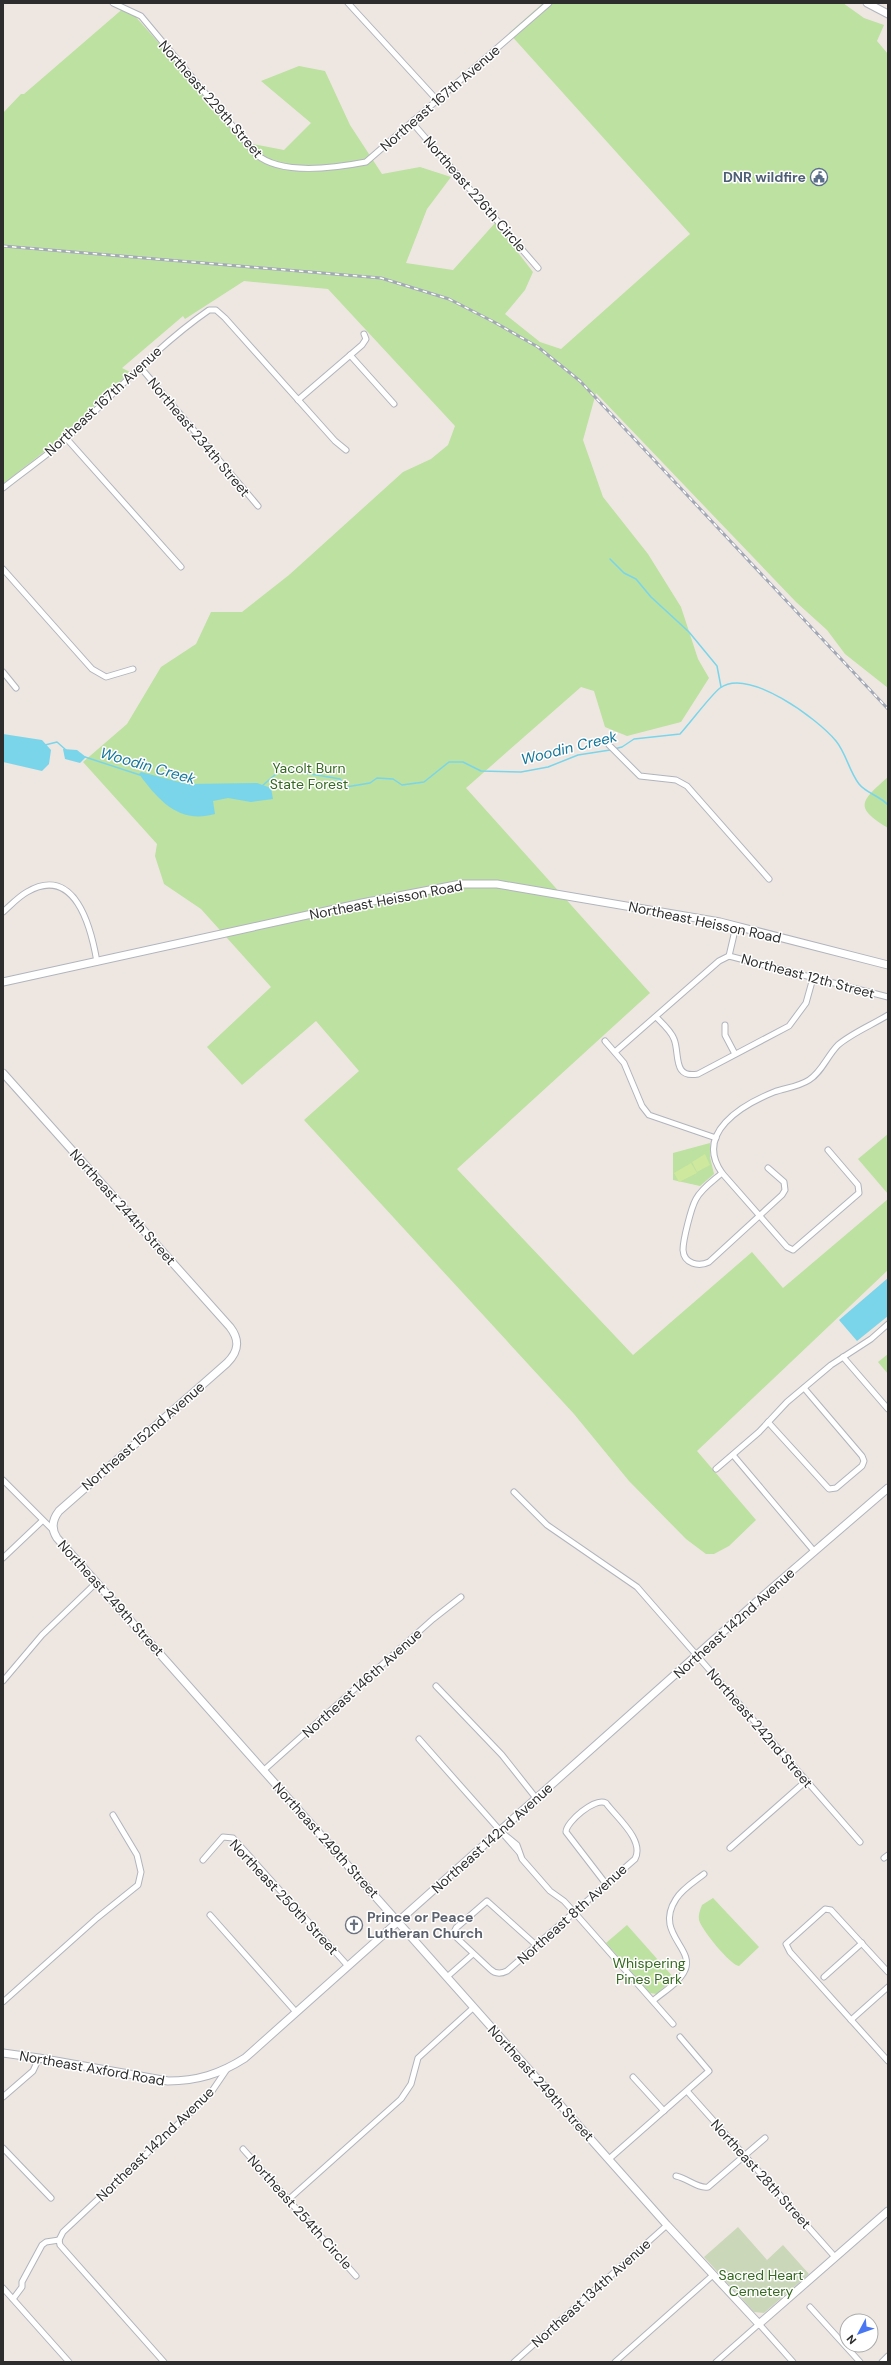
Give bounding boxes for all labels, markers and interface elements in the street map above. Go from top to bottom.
street label: Northeast 229th Street [155,37,267,161]
street label: Northeast 167th Avenue [376,41,504,155]
street label: Northeast 226th Circle [420,132,530,256]
public building icon: DNR wildfire [809,167,829,187]
place label: DNR wildfire [723,168,806,186]
street label: Northeast 167th Avenue [41,342,165,460]
street label: Northeast 234th Street [144,374,254,500]
water label: Woodin Creek [519,726,619,770]
water label: Woodin Creek [98,743,198,789]
park label: Yacolt Burn State Forest [270,759,348,793]
street label: Northeast Heisson Road [308,876,464,924]
street label: Northeast Heisson Road [627,897,783,947]
street label: Northeast 12th Street [739,950,877,1002]
street label: Northeast 244th Street [66,1145,180,1269]
street label: Northeast 152nd Avenue [78,1378,208,1494]
street label: Northeast 249th Street [54,1536,168,1660]
street label: Northeast 142nd Avenue [670,1564,798,1682]
street label: Northeast 146th Avenue [299,1625,426,1741]
street label: Northeast 242nd Street [703,1664,817,1792]
street label: Northeast 249th Street [269,1778,383,1902]
street label: Northeast 142nd Avenue [428,1779,556,1897]
street label: Northeast 250th Street [226,1836,342,1958]
street label: Northeast 8th Avenue [513,1860,631,1968]
place label: Prince or Peace Lutheran Church [367,1908,483,1942]
church icon: Prince or Peace Lutheran Church [344,1915,364,1935]
park label: Whispering Pines Park [612,1954,686,1988]
street label: Northeast 249th Street [484,2021,598,2145]
street label: Northeast Axford Road [18,2046,166,2090]
street label: Northeast 142nd Avenue [92,2083,218,2205]
street label: Northeast 28th Street [707,2115,815,2233]
street label: Northeast 254th Circle [244,2151,356,2273]
street label: Northeast 134th Avenue [528,2235,654,2351]
park label: Sacred Heart Cemetery [719,2266,803,2300]
north arrow [839,2313,879,2353]
text: N [844,2332,859,2347]

